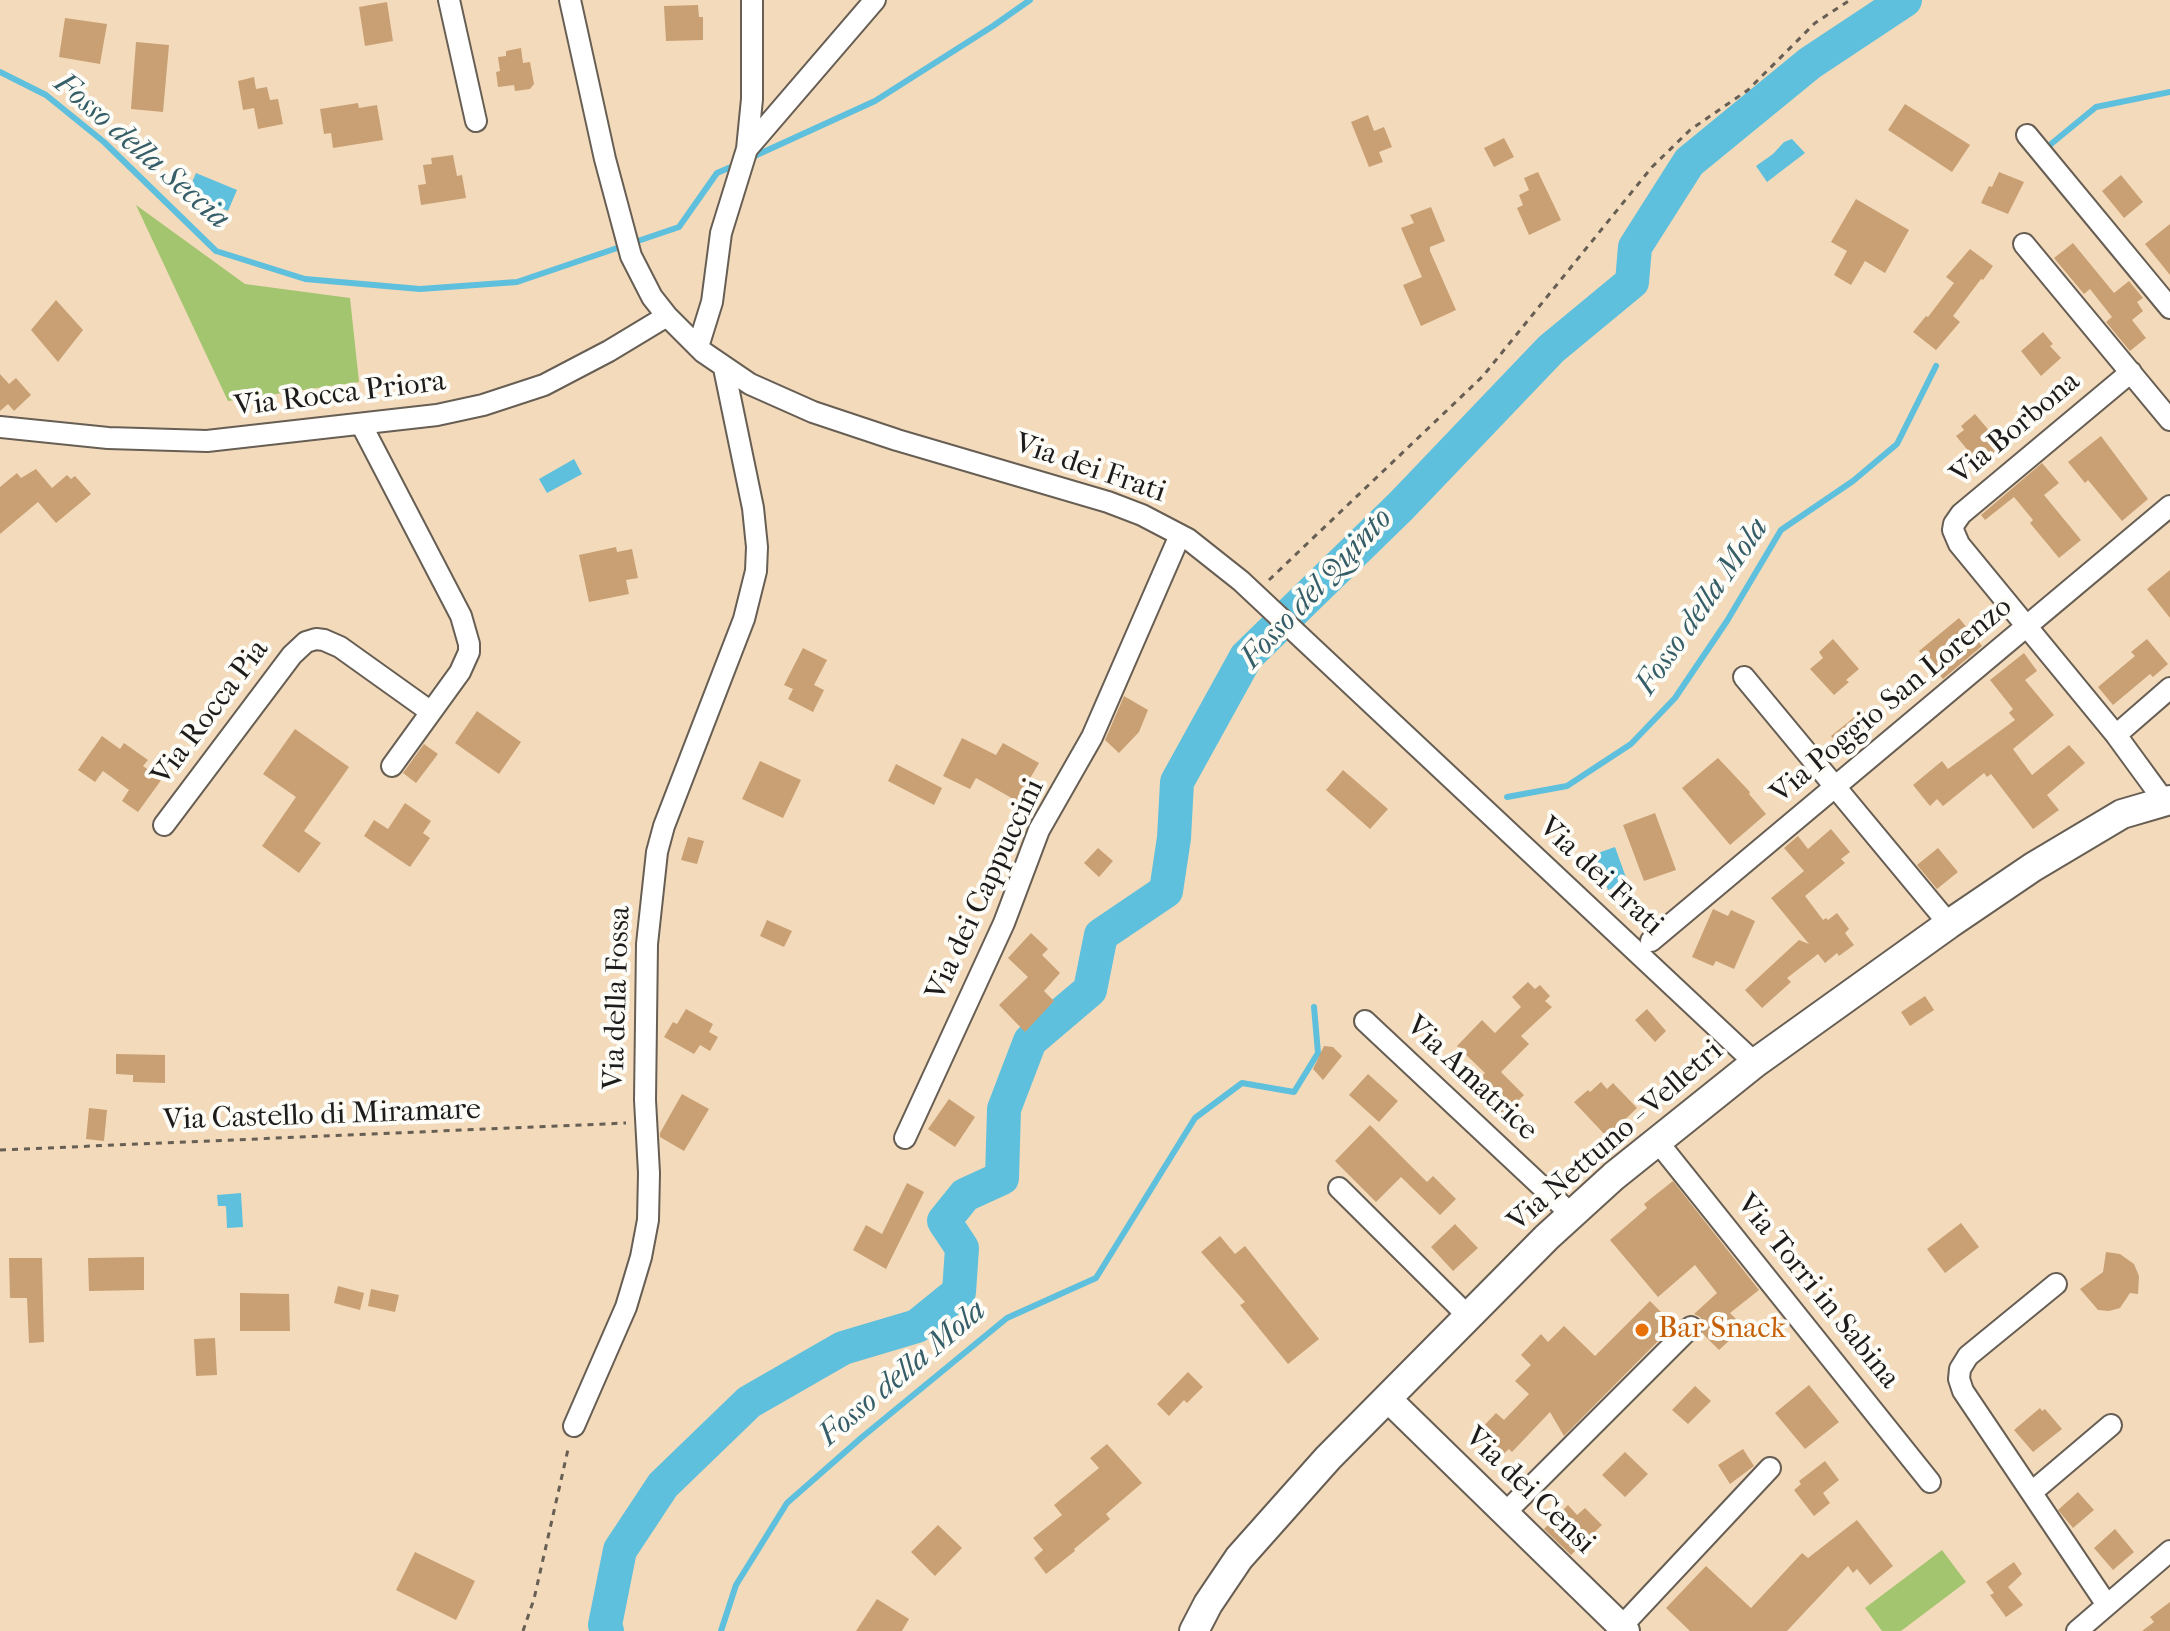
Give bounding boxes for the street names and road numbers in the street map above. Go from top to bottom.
street label: Via Rocca Priora [232,364,448,426]
street label: Via Borbona [1944,364,2088,494]
street label: Via dei Frati [1010,426,1170,512]
street label: Via Poggio San Lorenzo [1764,590,2020,812]
street label: Via Rocca Pia [145,633,277,793]
street label: Via dei Cappuccini [919,774,1053,1006]
street label: Via dei Frati [1530,810,1670,944]
street label: Via della Fossa [597,906,639,1090]
street label: Via Amatrice [1398,1009,1544,1149]
street label: Via Nettuno - Velletri [1501,1034,1731,1240]
street label: Via Castello di Miramare [162,1092,482,1140]
street label: Via Torri in Sabina [1728,1188,1906,1396]
street label: Via dei Censi [1456,1420,1602,1562]

